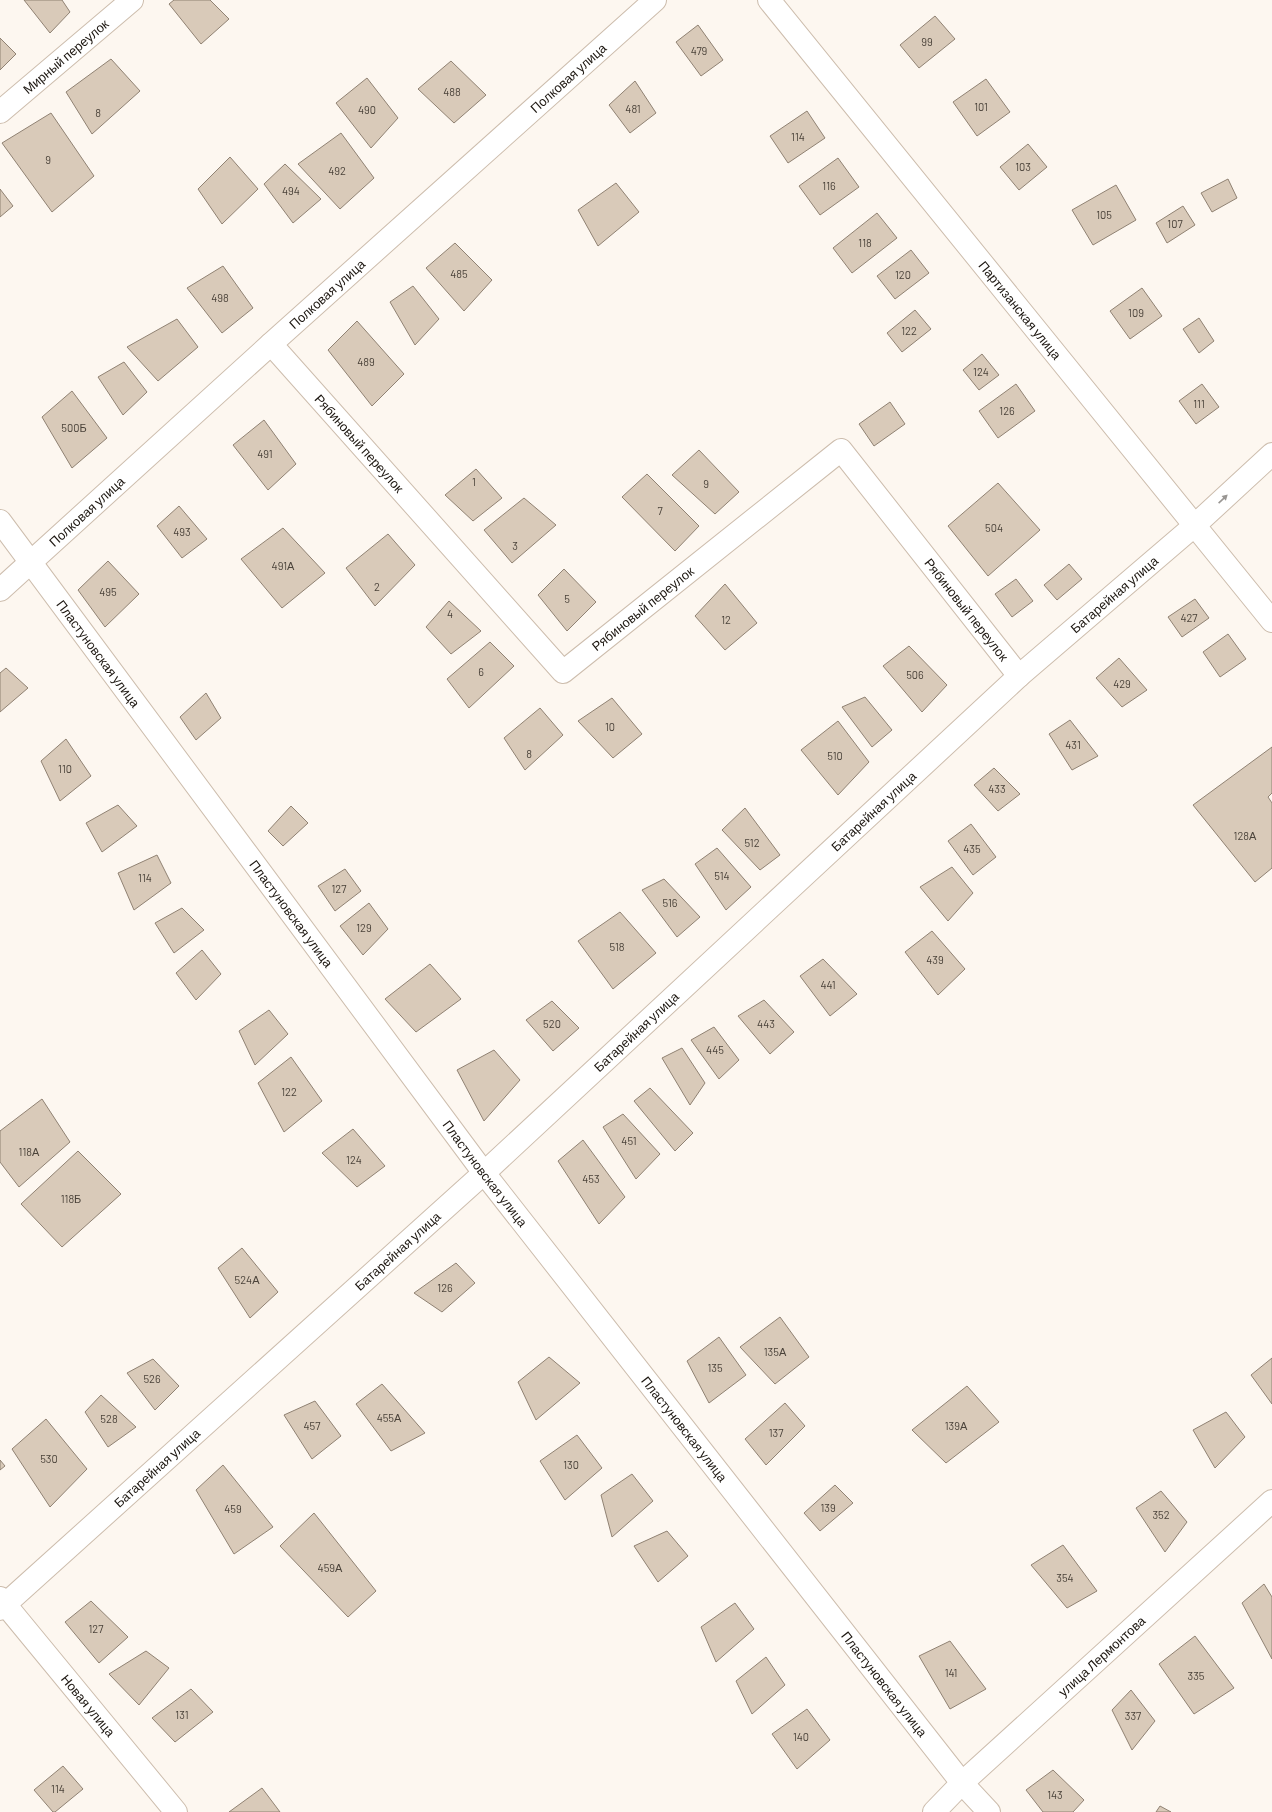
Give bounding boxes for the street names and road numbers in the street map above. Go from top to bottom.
street label: Мирный переулок [20,15,112,97]
street label: Полковая улица [527,39,610,116]
street label: Полковая улица [286,255,369,332]
street label: Партизанская улица [975,257,1065,363]
street label: Рябиновый переулок [312,391,408,496]
street label: Полковая улица [46,473,128,550]
street label: Батарейная улица [1067,552,1162,636]
street label: Рябиновый переулок [921,555,1012,664]
street label: Рябиновый переулок [588,563,697,654]
street label: Пластуновская улица [53,597,144,711]
street label: Батарейная улица [828,767,920,855]
street label: Пластуновская улица [246,857,337,971]
street label: Батарейная улица [590,988,682,1075]
street label: Пластуновская улица [440,1117,531,1230]
street label: Батарейная улица [351,1208,444,1294]
street label: Пластуновская улица [638,1373,731,1485]
street label: Батарейная улица [111,1424,204,1511]
street label: улица Лермонтова [1055,1612,1149,1700]
street label: Пластуновская улица [838,1628,931,1740]
street label: Новая улица [58,1671,119,1740]

